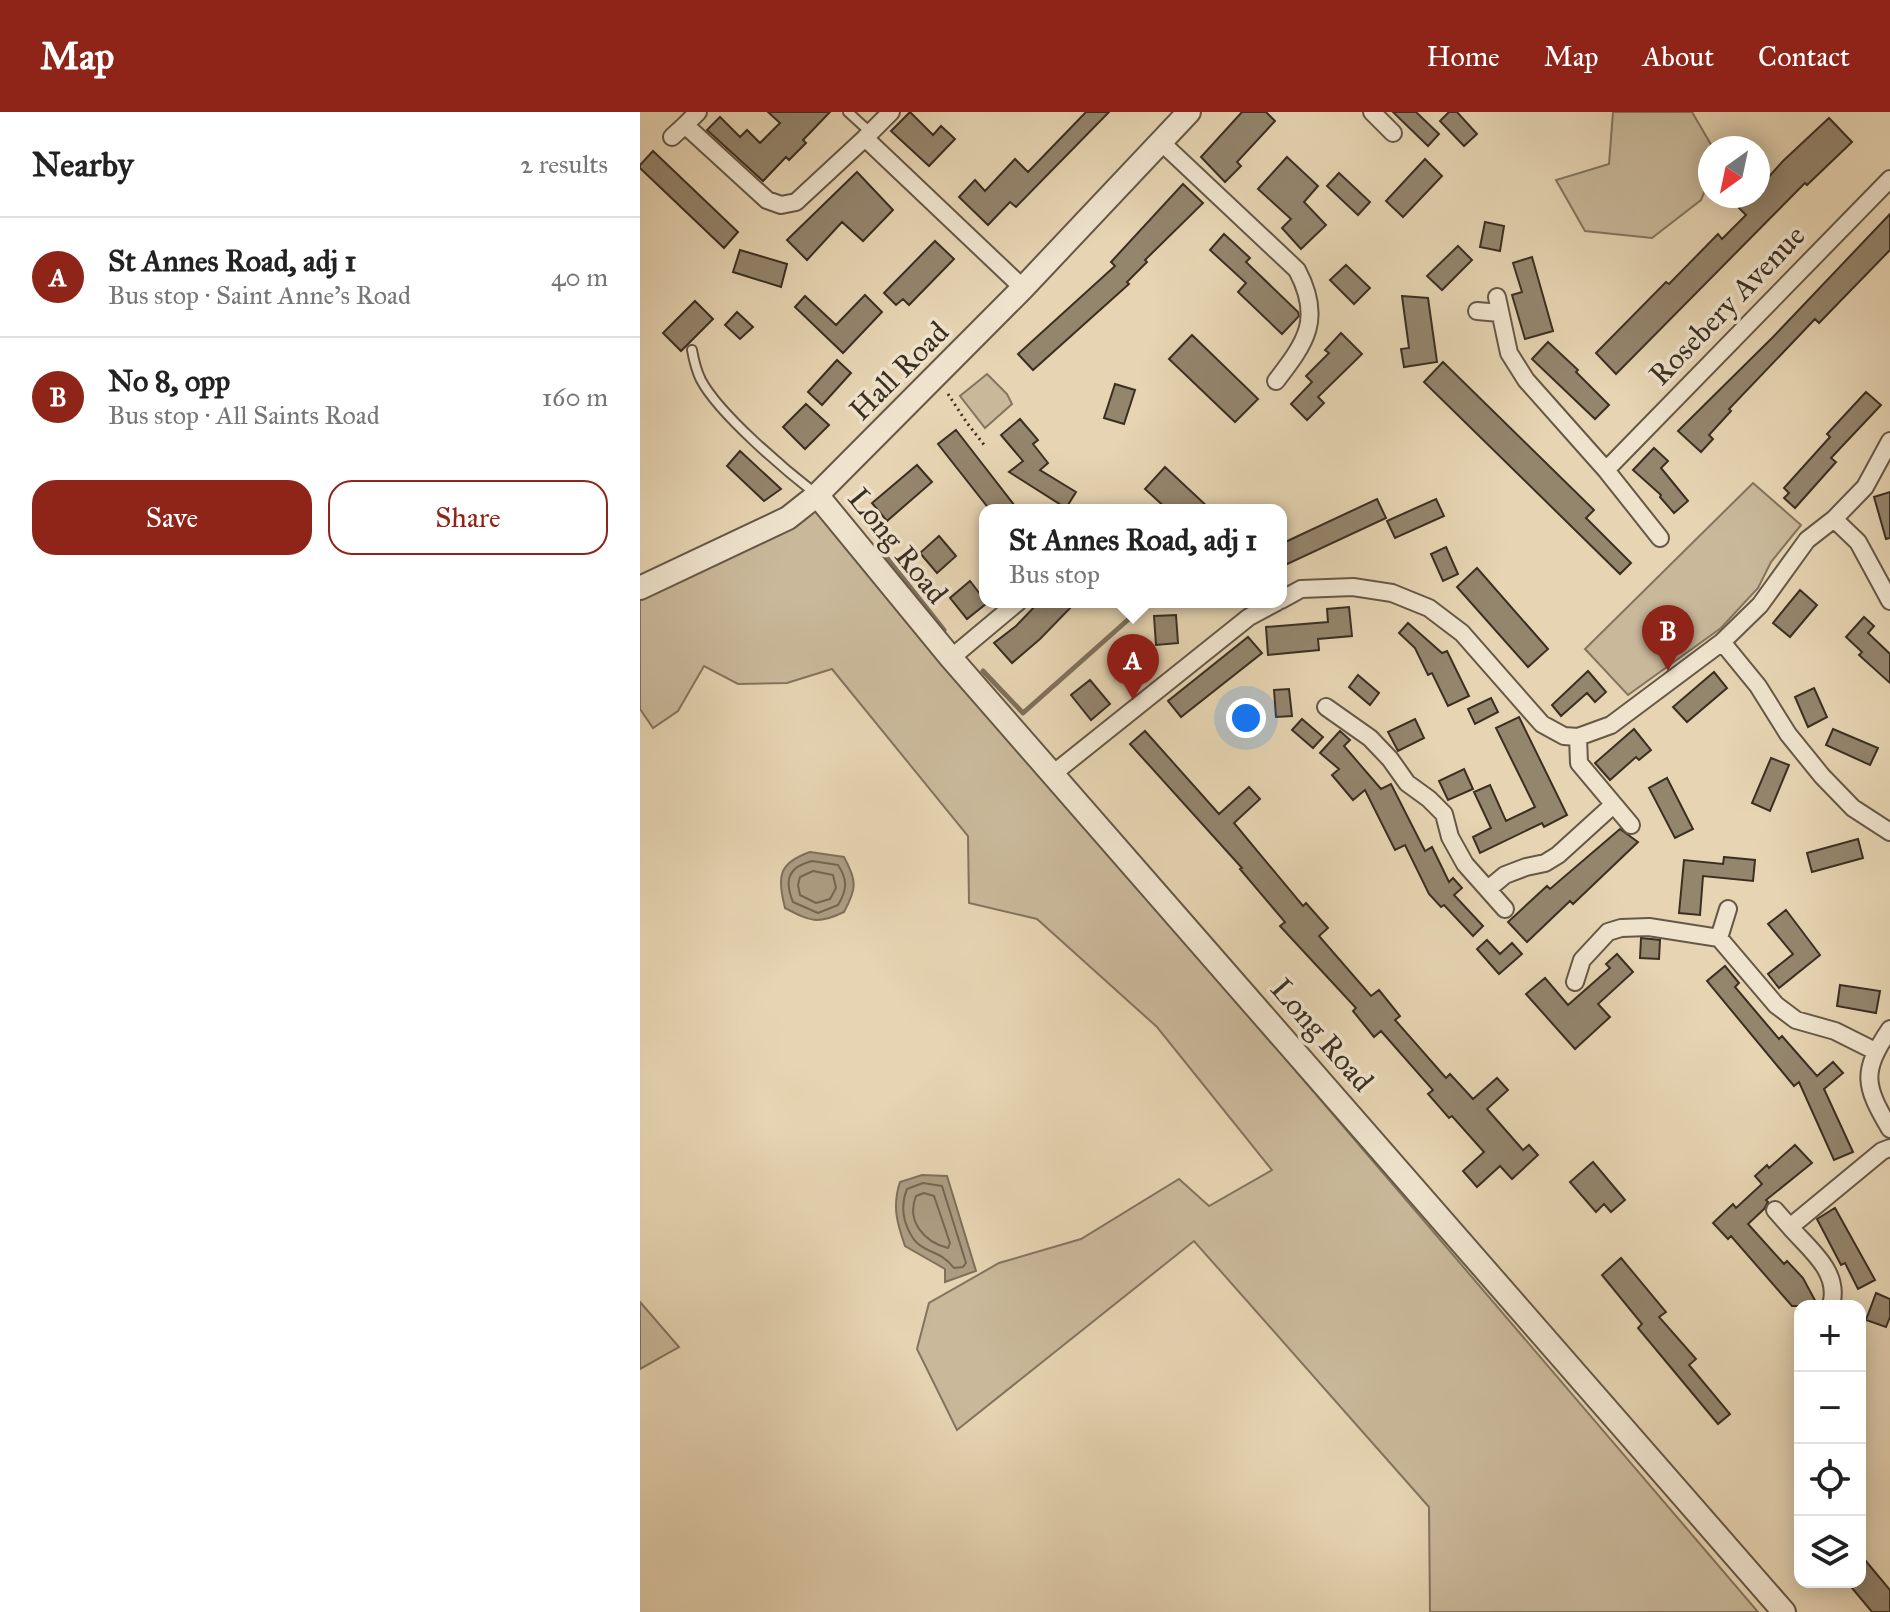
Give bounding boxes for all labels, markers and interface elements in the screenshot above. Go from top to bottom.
text: Map [40,33,114,79]
text: Home [1427,39,1500,74]
text: Map [1544,39,1598,74]
text: About [1642,39,1714,74]
text: Contact [1758,39,1850,74]
north arrow [1698,136,1770,208]
text: Nearby [32,144,134,185]
text: 2 results [520,148,608,180]
street label: Rosebery Avenue [1642,217,1812,393]
text: St Annes Road, adj 1 [108,243,356,279]
text: A [49,261,67,293]
text: 40 m [551,261,608,293]
text: Bus stop · Saint Anne's Road [108,279,411,311]
street label: Hall Road [842,314,956,428]
text: No 8, opp [108,363,230,399]
text: B [49,381,67,413]
text: 160 m [542,381,608,413]
text: Bus stop · All Saints Road [108,399,380,431]
button: Save [32,480,312,555]
button: Share [328,480,608,555]
street label: Long Road [841,481,955,611]
popup [979,504,1287,608]
text: St Annes Road, adj 1 [1009,522,1257,558]
text: Bus stop [1009,558,1100,590]
pin: B [1642,605,1694,671]
pin: A [1107,634,1159,700]
your location [1226,698,1266,738]
street label: Long Road [1263,971,1381,1099]
map controls [1794,1300,1866,1588]
button: + [1794,1300,1866,1372]
button: − [1794,1372,1866,1444]
button: locate [1794,1444,1866,1516]
button: layers [1794,1516,1866,1588]

